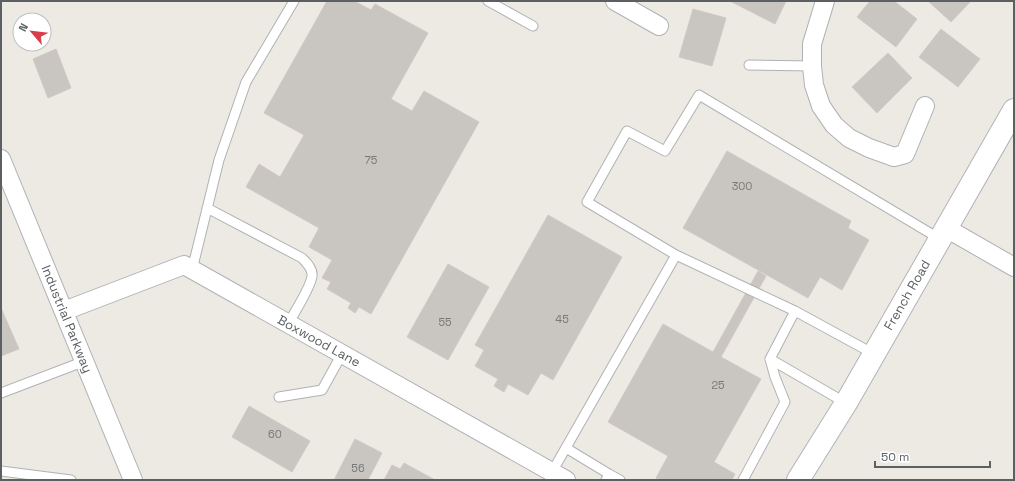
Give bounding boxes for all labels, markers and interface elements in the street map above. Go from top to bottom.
north arrow [12,12,52,52]
text: N [15,21,31,34]
house number: 75 [365,153,378,167]
house number: 300 [732,179,752,193]
street label: French Road [880,257,934,333]
street label: Industrial Parkway [38,263,96,375]
street label: Boxwood Lane [275,311,363,371]
house number: 45 [555,312,569,326]
house number: 55 [438,315,452,329]
house number: 25 [711,378,725,392]
house number: 60 [268,427,282,441]
scale bar [875,443,990,469]
text: 50 m [881,449,909,465]
house number: 56 [351,461,365,475]

